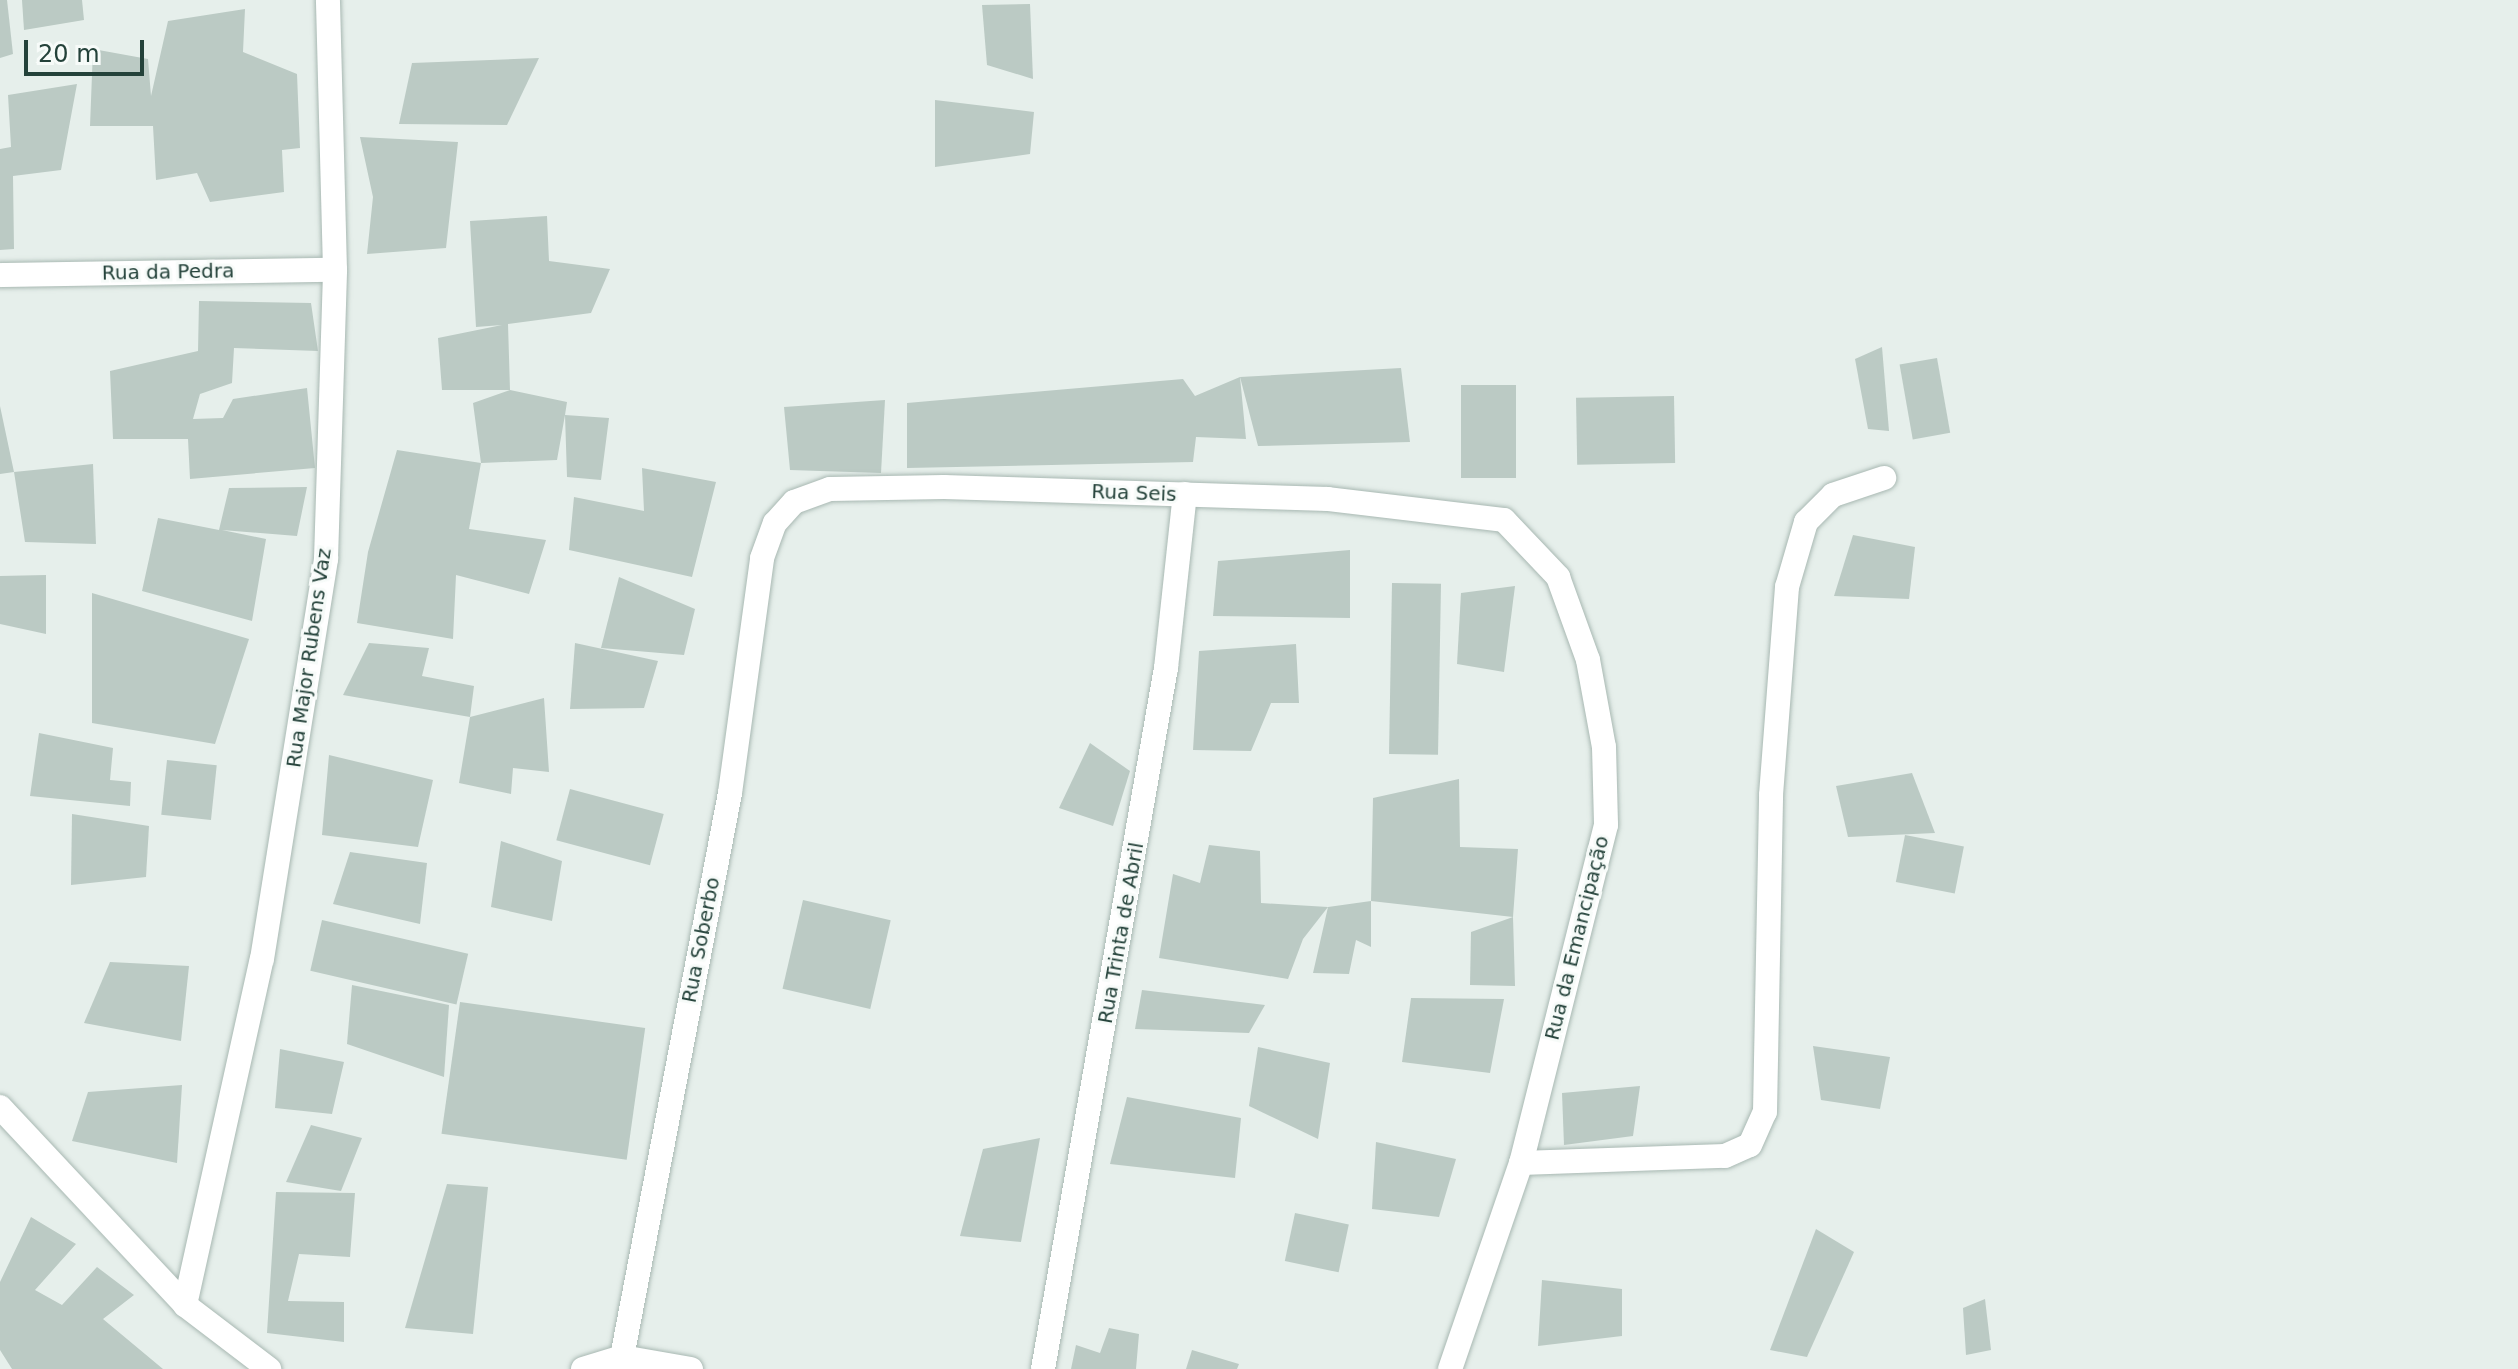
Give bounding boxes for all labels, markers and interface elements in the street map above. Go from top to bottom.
scale bar [28,24,148,74]
text: 20 m [38,40,100,68]
street label: Rua da Pedra [102,259,234,285]
street label: Rua Seis [1091,480,1177,506]
street label: Rua Major Rubens Vaz [282,547,336,769]
street label: Rua da Emancipação [1540,833,1614,1043]
street label: Rua Trinta de Abril [1093,841,1149,1025]
street label: Rua Soberbo [677,875,725,1005]

